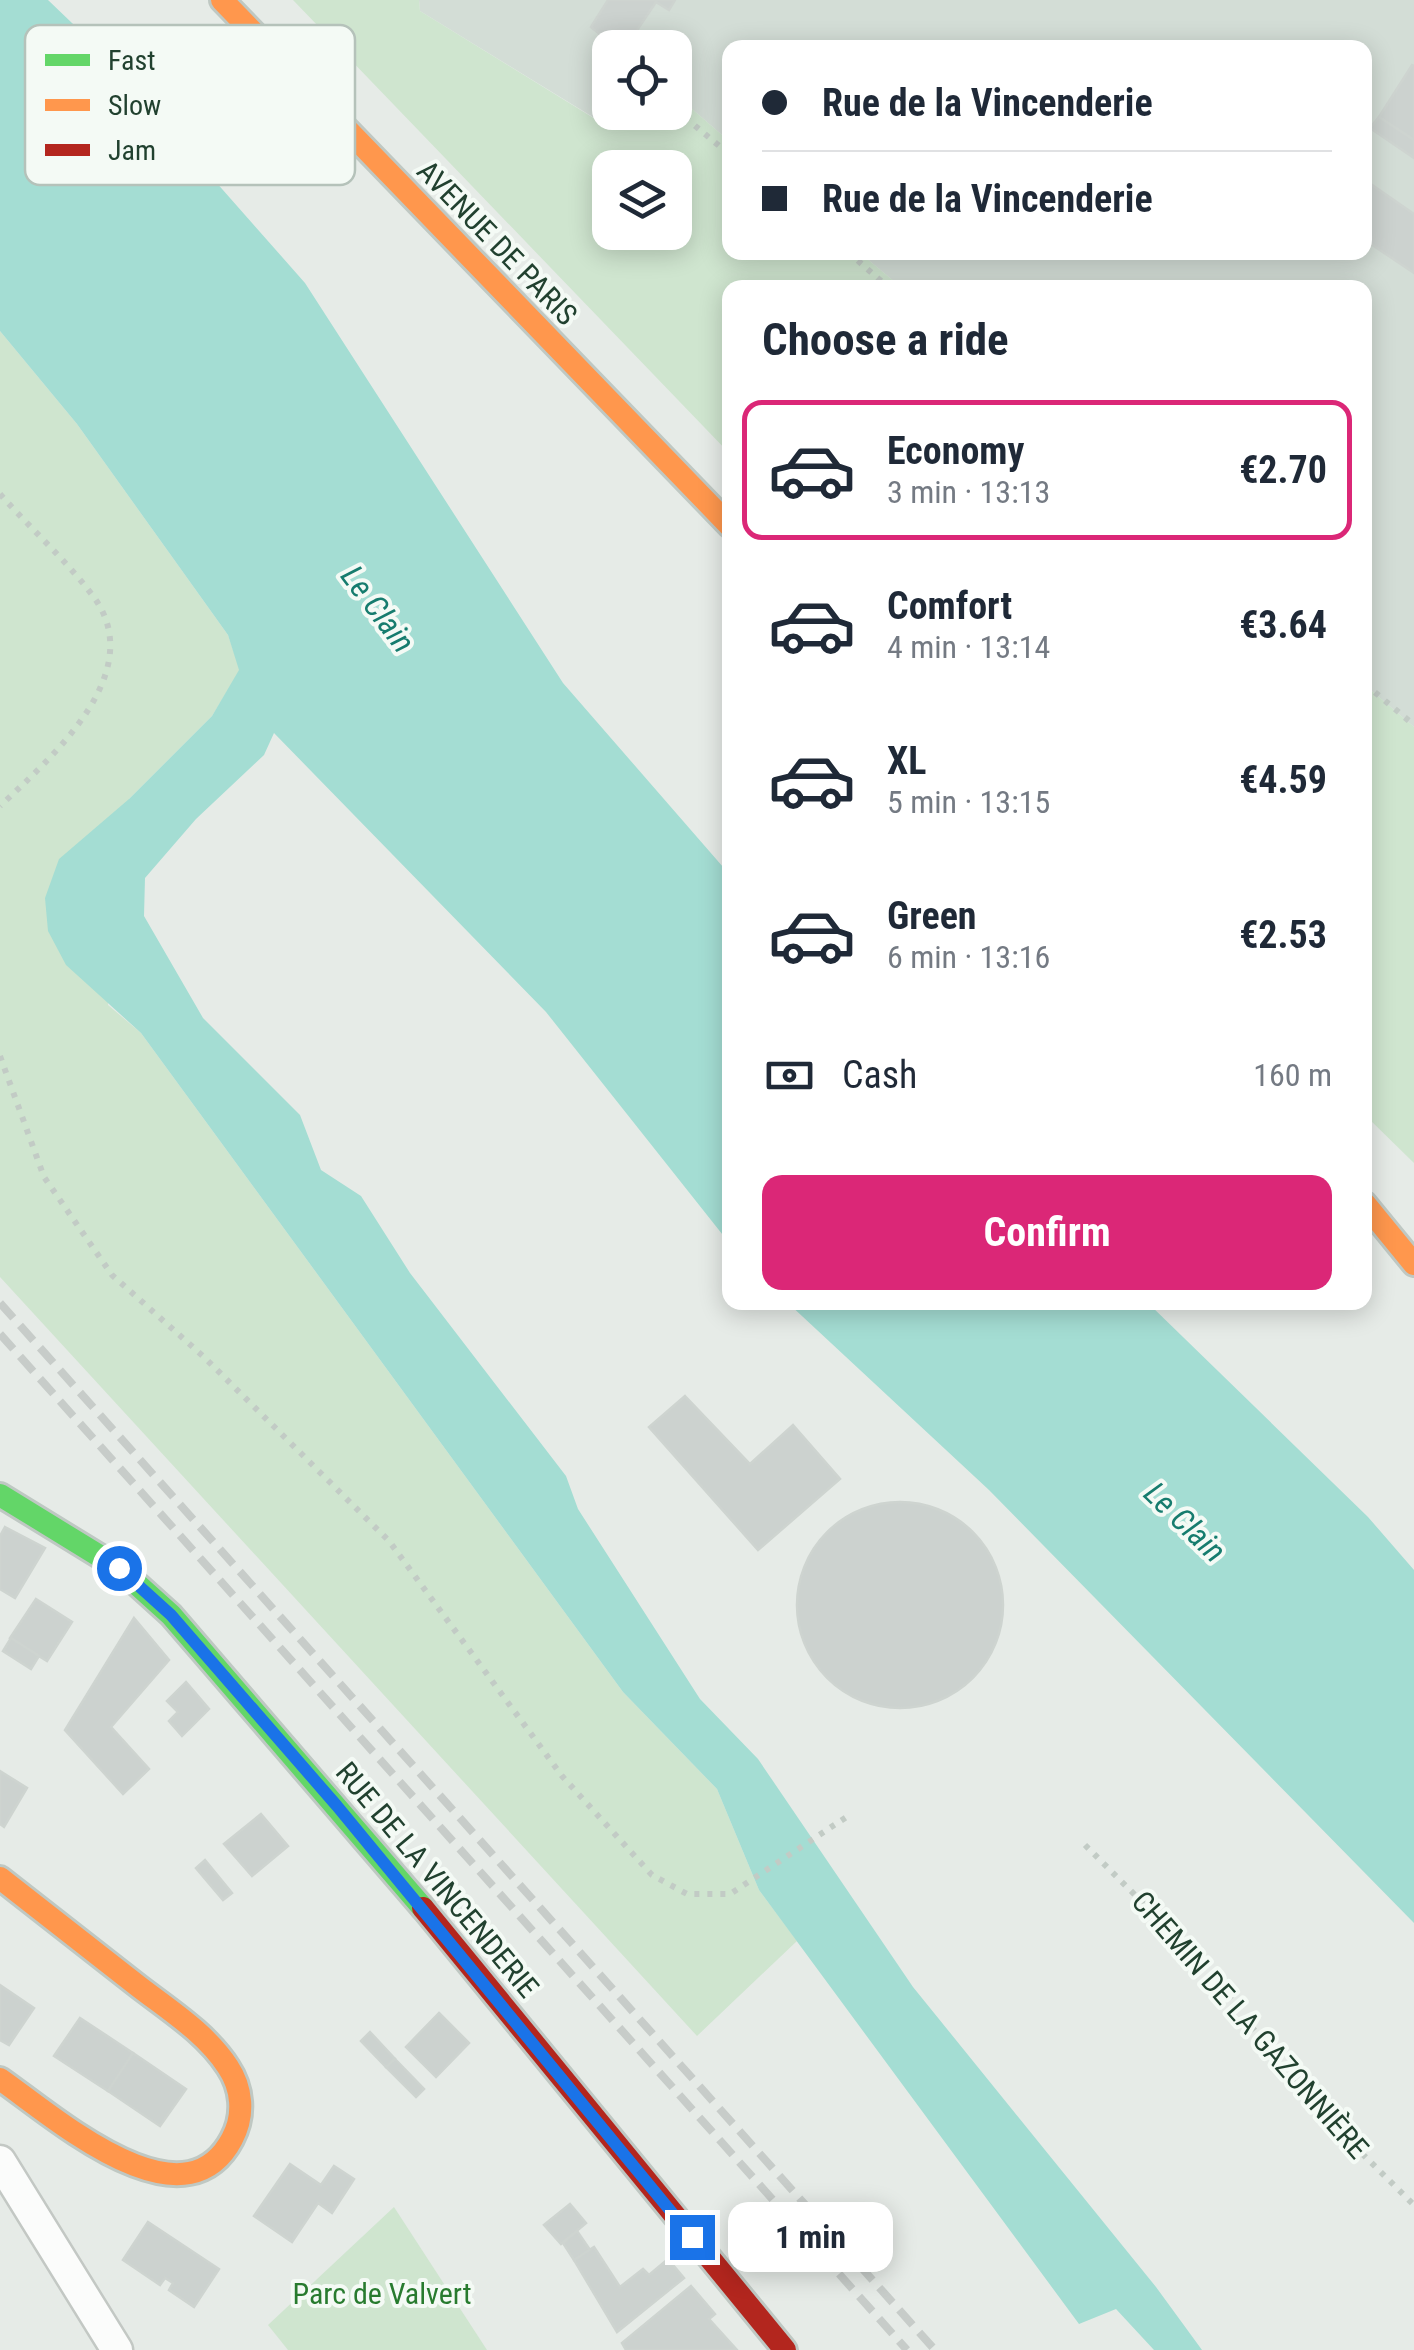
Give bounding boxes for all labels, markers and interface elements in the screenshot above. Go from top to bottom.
legend [25,25,355,185]
map controls [592,30,692,250]
button: locate [592,30,692,130]
text: Fast [108,44,155,77]
text: Rue de la Vincenderie [822,81,1153,125]
text: Slow [108,89,161,122]
text: Jam [108,134,156,167]
button: layers [592,150,692,250]
street label: AVENUE DE PARIS [410,153,585,332]
text: Rue de la Vincenderie [822,177,1153,221]
text: Choose a ride [762,313,1009,366]
icon: car [767,425,857,515]
text: Economy [887,429,1024,473]
text: €2.70 [1239,448,1327,492]
text: 3 min · 13:13 [887,473,1050,511]
water label: Le Clain [333,558,423,660]
icon: car [767,580,857,670]
text: Comfort [887,584,1012,628]
text: €3.64 [1239,603,1327,647]
text: 4 min · 13:14 [887,628,1050,666]
icon: car [767,735,857,825]
text: XL [887,739,926,783]
text: €4.59 [1239,758,1327,802]
text: 5 min · 13:15 [887,783,1050,821]
icon: car [767,890,857,980]
text: Green [887,894,977,938]
text: €2.53 [1239,913,1327,957]
text: 6 min · 13:16 [887,938,1050,976]
icon: cash [762,1048,817,1103]
text: Cash [842,1053,917,1097]
text: 160 m [1253,1056,1332,1094]
button: Confirm [762,1175,1332,1290]
water label: Le Clain [1136,1474,1234,1570]
route start [97,1546,142,1591]
street label: RUE DE LA VINCENDERIE [329,1755,546,2004]
street label: CHEMIN DE LA GAZONNIÈRE [1125,1884,1376,2165]
callout: 1 min [727,2202,892,2272]
route end [670,2215,715,2260]
text: 1 min [775,2218,846,2256]
park label: Parc de Valvert [292,2276,472,2311]

